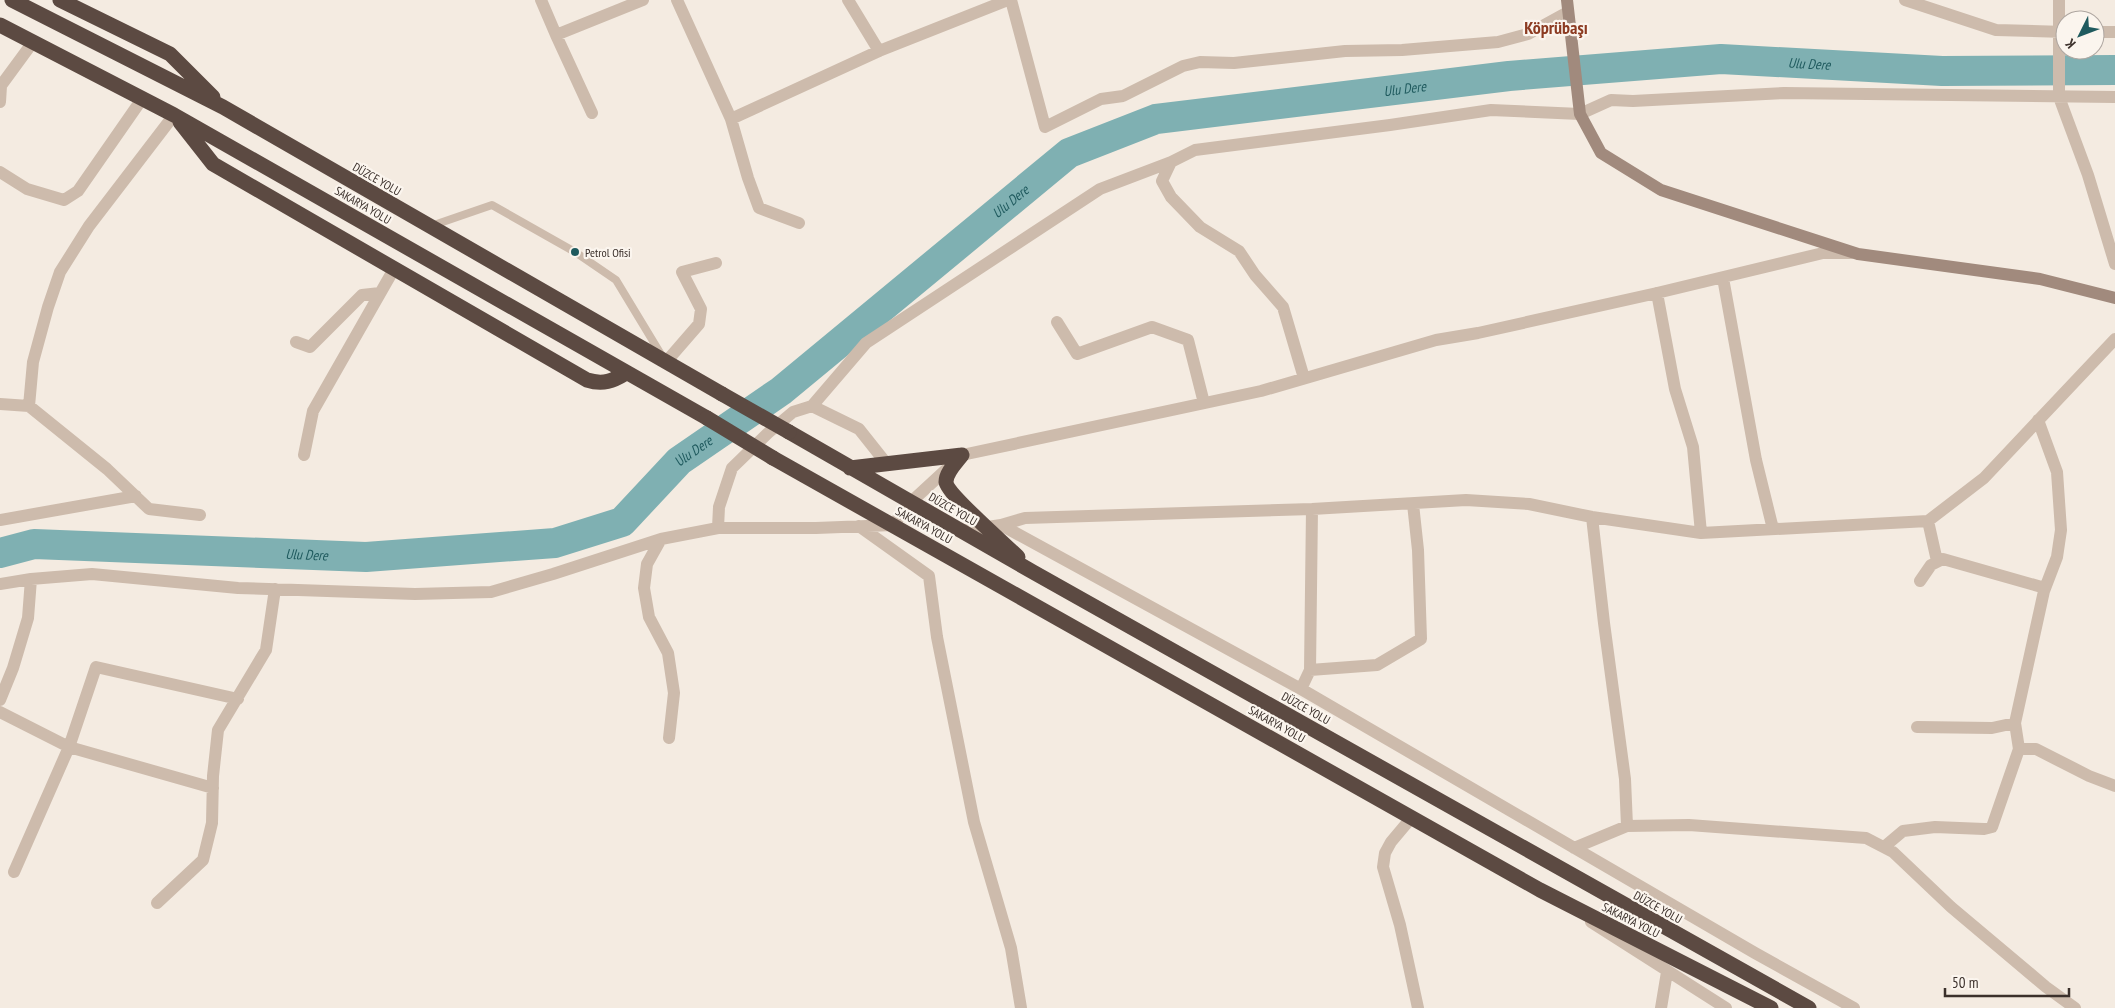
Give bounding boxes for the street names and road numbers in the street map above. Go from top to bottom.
street label: DÜZCE YOLU [350,159,404,199]
street label: SAKARYA YOLU [332,183,394,227]
street label: DÜZCE YOLU [926,489,980,529]
street label: SAKARYA YOLU [893,503,955,547]
street label: DÜZCE YOLU [1279,689,1333,727]
street label: SAKARYA YOLU [1246,702,1308,746]
street label: DÜZCE YOLU [1631,888,1685,926]
street label: SAKARYA YOLU [1600,899,1662,941]

